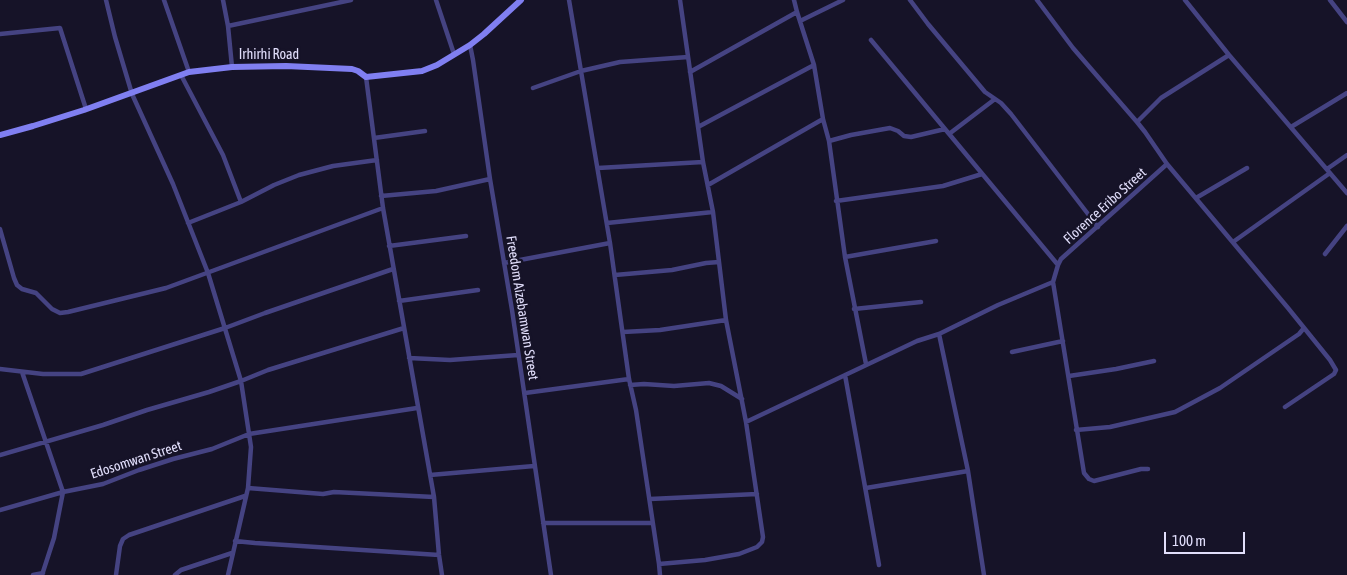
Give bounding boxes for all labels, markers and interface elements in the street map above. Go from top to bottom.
street label: Irhirhi Road [239,47,299,63]
street label: Florence Eribo Street [1060,164,1150,248]
street label: Freedom Aizebamwan Street [502,235,542,381]
street label: Edosomwan Street [88,437,184,483]
scale bar [1167,522,1248,554]
text: 100 m [1172,532,1206,549]

